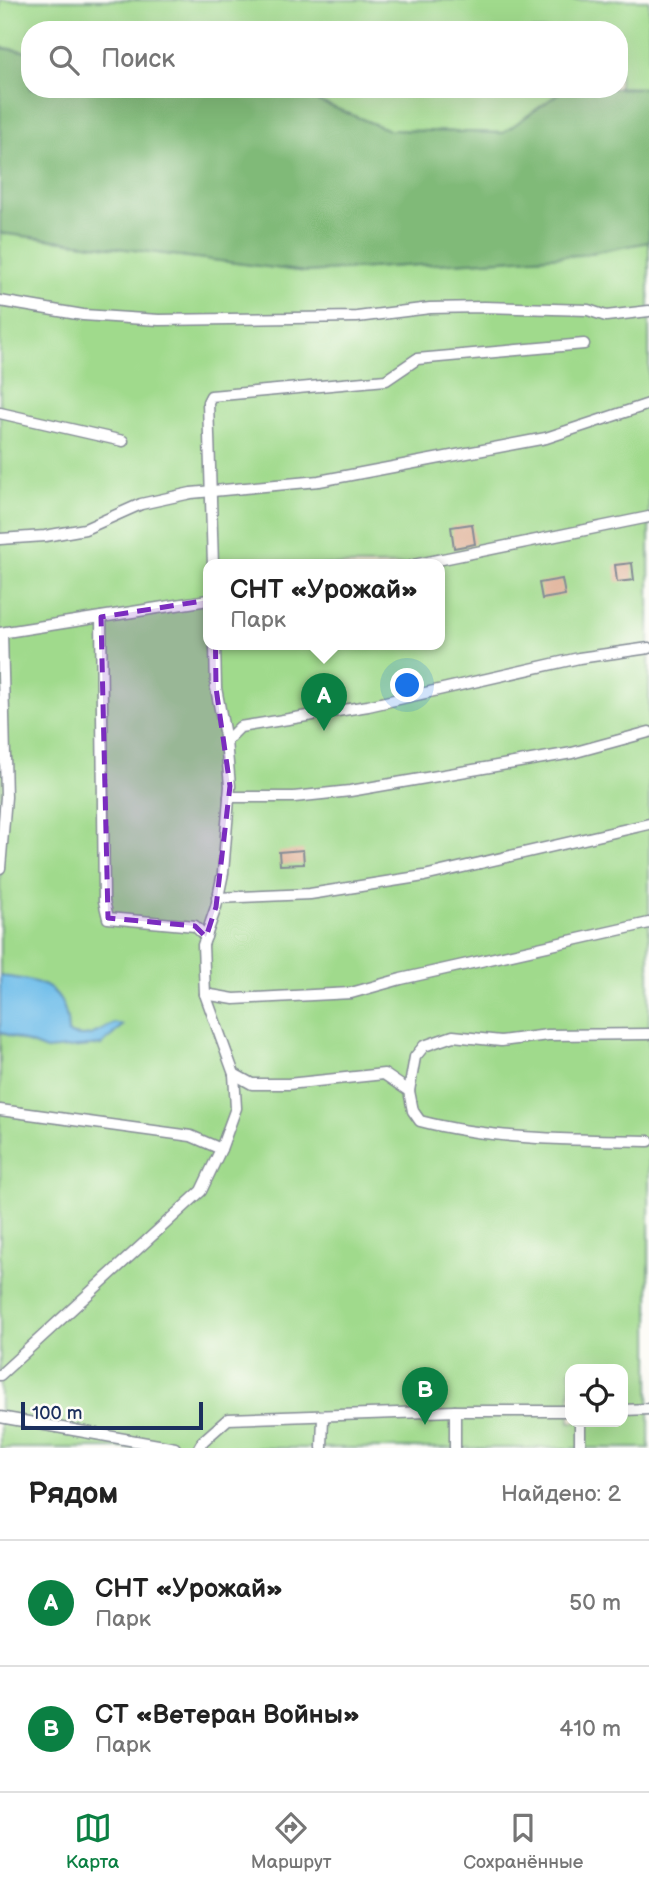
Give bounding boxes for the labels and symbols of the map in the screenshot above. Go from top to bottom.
your location [390,668,424,702]
pin: A [301,673,347,731]
pin: B [402,1367,448,1425]
scale bar [21,1399,203,1431]

